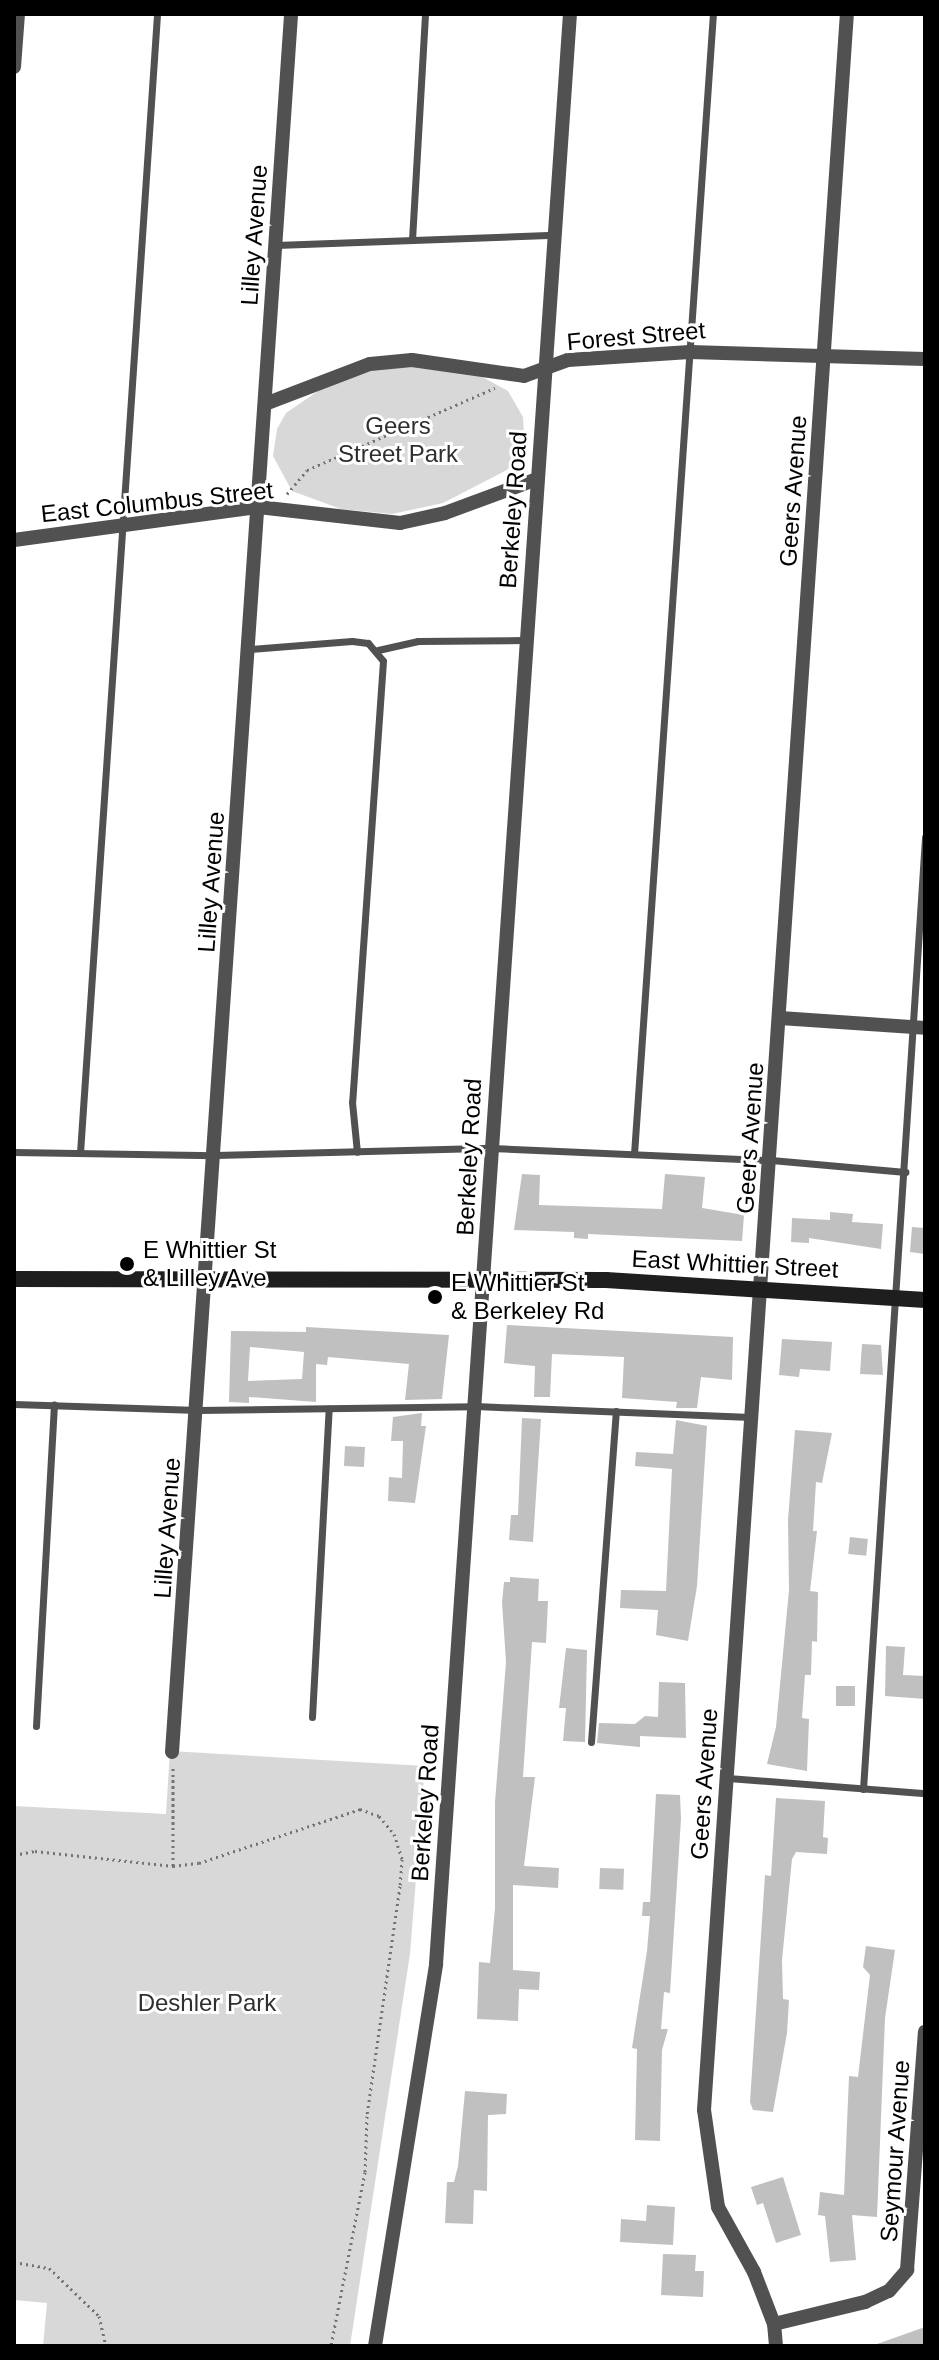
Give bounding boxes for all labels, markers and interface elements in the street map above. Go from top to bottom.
street label: Lilley Avenue [235,163,273,307]
street label: Forest Street [566,316,706,356]
park label: Geers Street Park [338,412,458,468]
street label: Geers Avenue [773,414,813,568]
street label: Berkeley Road [493,430,533,590]
street label: East Columbus Street [39,475,275,529]
street label: Lilley Avenue [192,810,230,954]
street label: Geers Avenue [730,1061,770,1215]
street label: Berkeley Road [451,1078,487,1236]
place label: E Whittier St & Lilley Ave [143,1236,276,1292]
street label: East Whittier Street [631,1244,839,1284]
marker: E Whittier St & Lilley Ave [118,1255,136,1273]
place label: E Whittier St & Berkeley Rd [451,1269,604,1325]
marker: E Whittier St & Berkeley Rd [426,1288,444,1306]
street label: Lilley Avenue [148,1456,186,1600]
street label: Geers Avenue [684,1707,724,1861]
street label: Berkeley Road [405,1723,445,1883]
park label: Deshler Park [138,1989,276,2017]
street label: Seymour Avenue [874,2058,916,2244]

